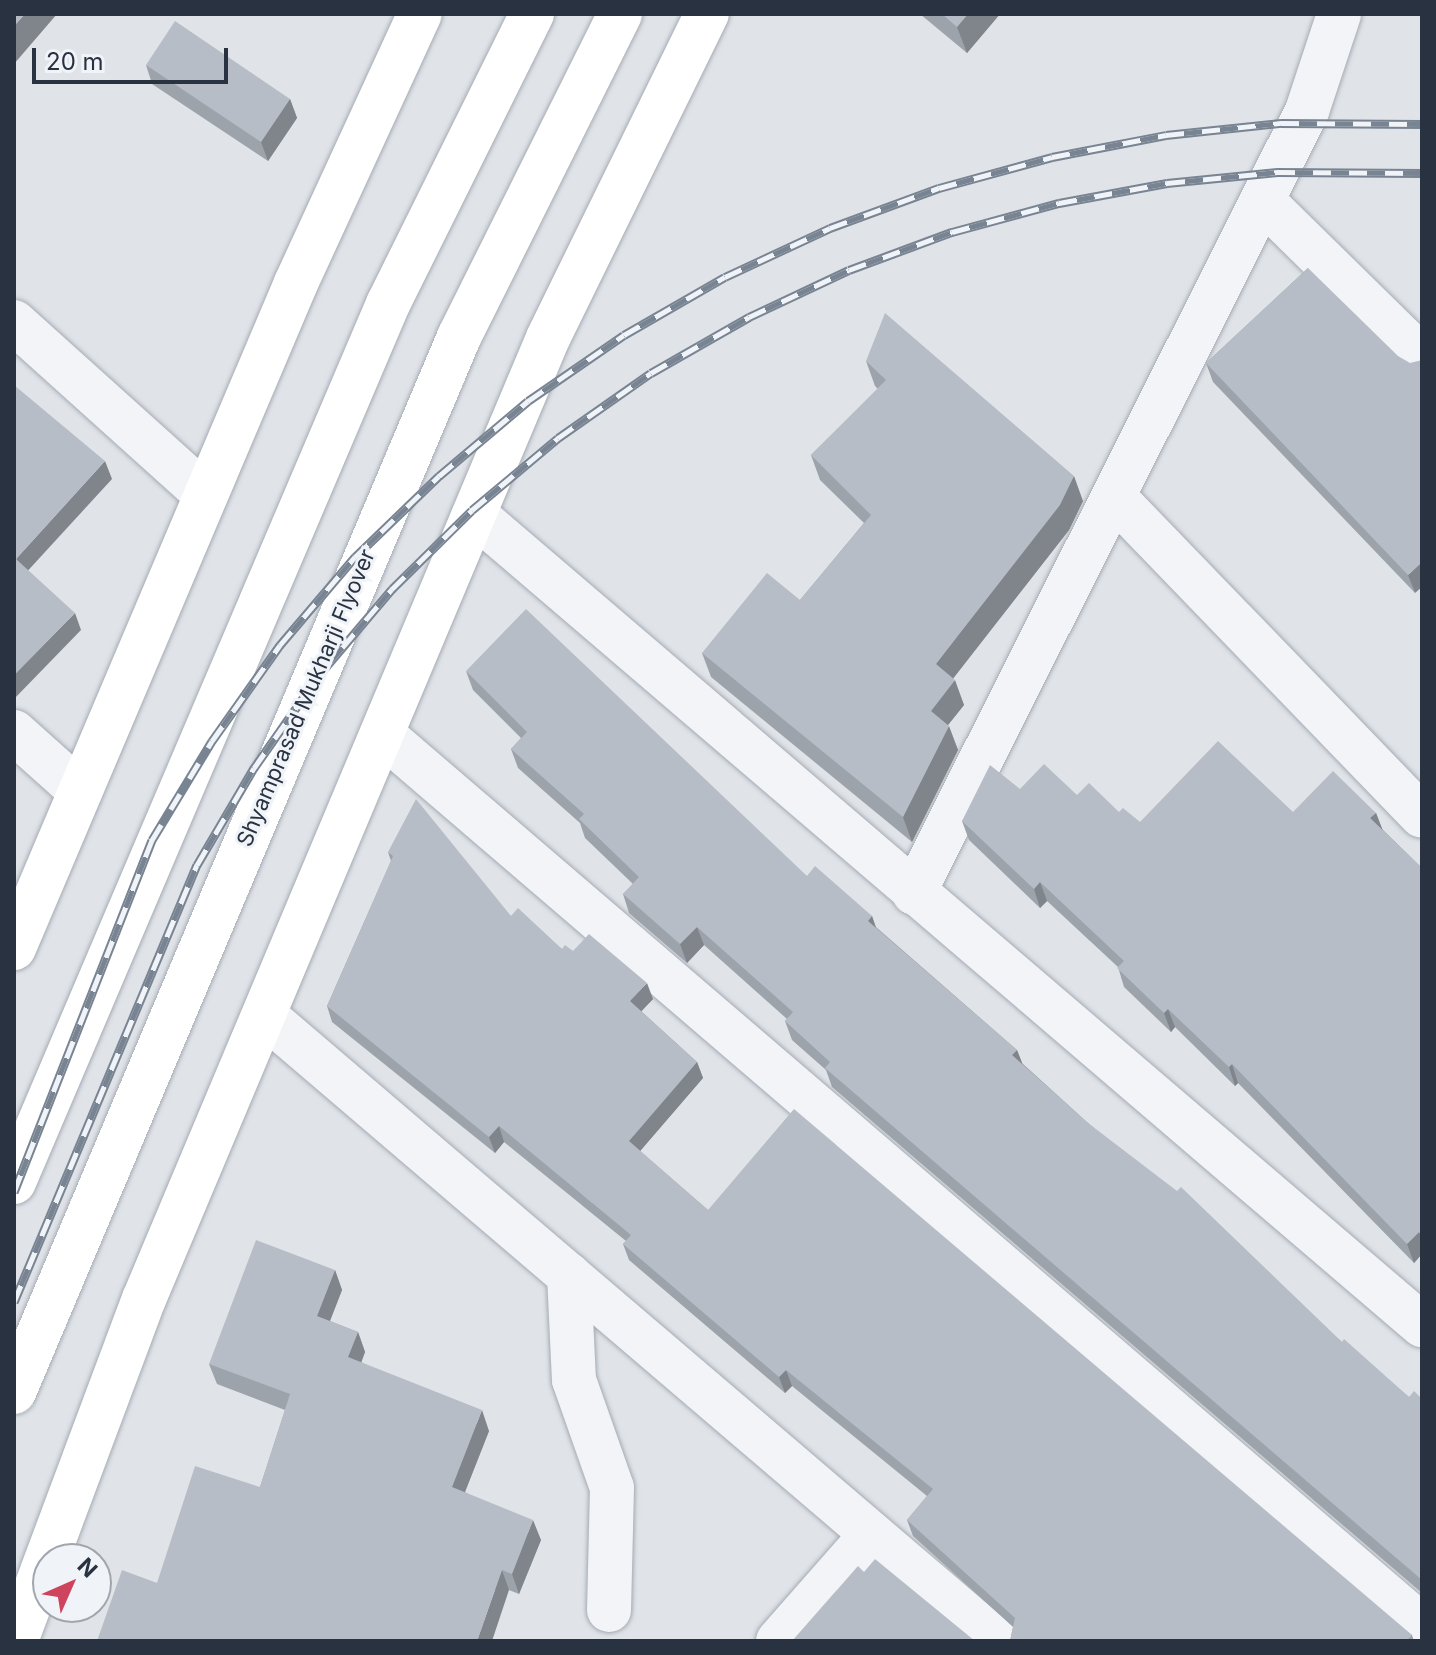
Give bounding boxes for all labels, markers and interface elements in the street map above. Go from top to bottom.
scale bar [36,32,232,82]
text: 20 m [46,47,104,76]
street label: Shyamprasad Mukharji Flyover [231,545,381,851]
north arrow [32,1543,112,1623]
text: N [72,1552,103,1583]

